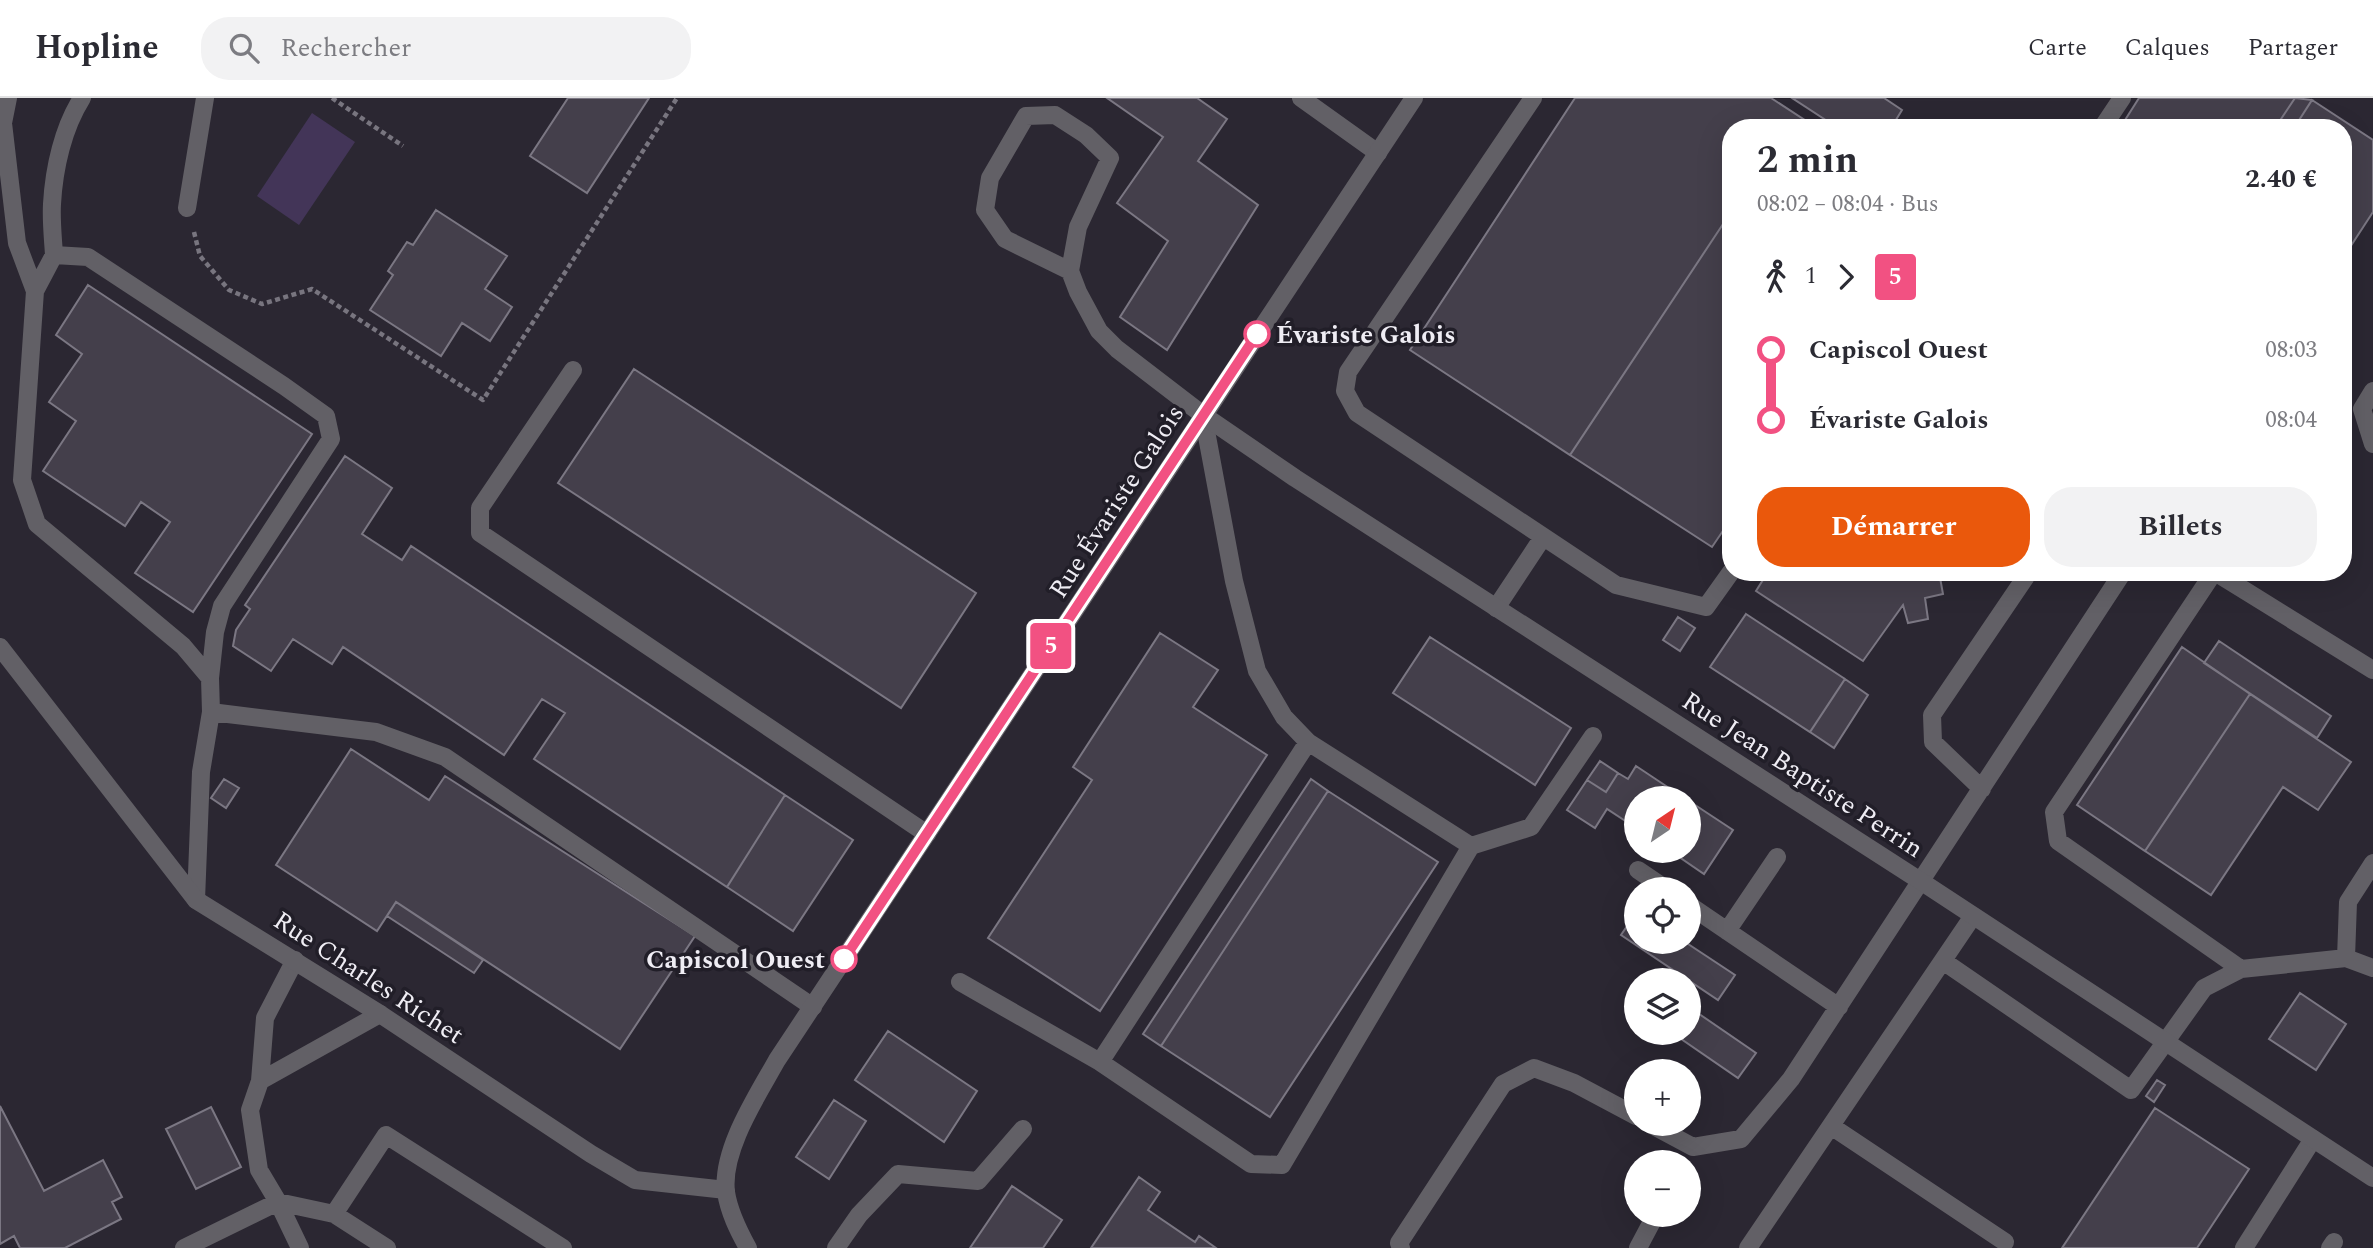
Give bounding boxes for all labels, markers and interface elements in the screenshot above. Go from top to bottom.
search box [201,17,691,80]
text: Hopline [35,23,159,73]
text: Rechercher [281,28,411,68]
icon: search [225,29,263,67]
text: Carte [2028,30,2087,66]
text: Calques [2125,30,2210,66]
text: Partager [2248,30,2338,66]
text: 2 min [1757,132,1858,190]
text: 2.40 € [2245,159,2317,199]
text: 08:02 – 08:04 · Bus [1757,187,1939,222]
icon: walk [1757,258,1795,296]
icon: forward [1827,258,1865,296]
text: 1 [1805,259,1817,294]
text: 5 [1889,259,1902,295]
place label: Évariste Galois [1276,315,1456,355]
marker: Évariste Galois [1244,321,1270,347]
text: Capiscol Ouest [1809,330,1988,370]
text: 08:03 [2265,333,2317,368]
street label: Rue Évariste Galois [1039,397,1195,607]
text: Évariste Galois [1809,400,1989,440]
text: 08:04 [2265,403,2317,438]
button: Démarrer [1757,487,2030,567]
button: Billets [2044,487,2317,567]
line badge: 5 [1028,623,1074,669]
text: 5 [1044,628,1058,664]
street label: Rue Jean Baptiste Perrin [1674,681,1931,868]
north arrow [1624,786,1701,863]
map controls [1624,786,1701,1227]
button: locate [1624,877,1701,954]
street label: Rue Charles Richet [265,901,472,1055]
place label: Capiscol Ouest [646,940,825,980]
marker: Capiscol Ouest [831,946,857,972]
button: layers [1624,968,1701,1045]
button: + [1624,1059,1701,1136]
button: − [1624,1150,1701,1227]

